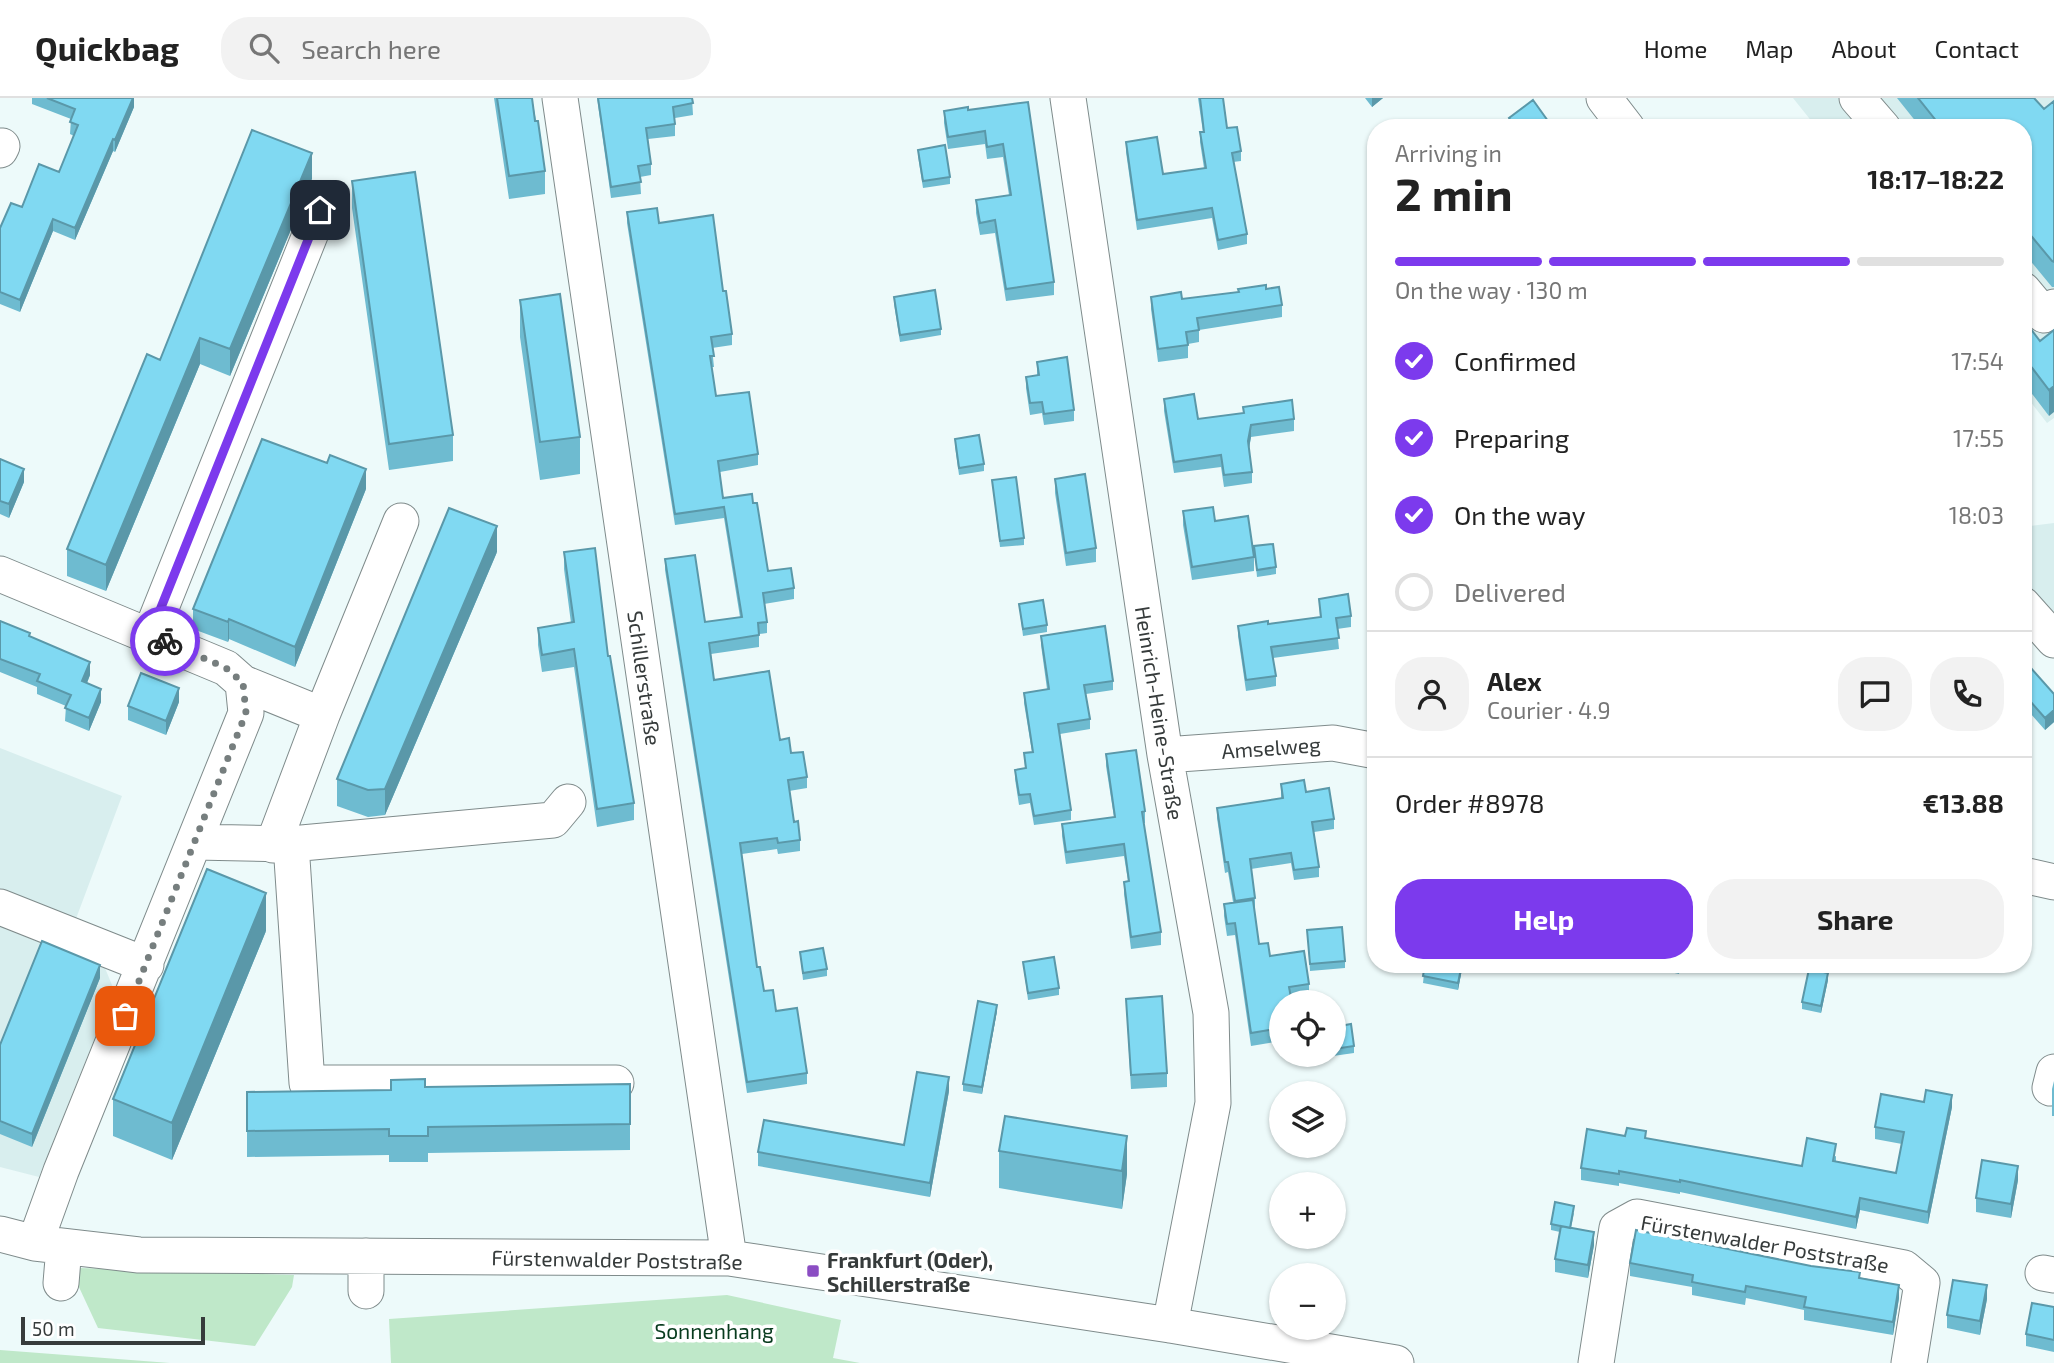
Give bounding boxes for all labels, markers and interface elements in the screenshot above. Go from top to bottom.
search box [221,17,711,80]
text: Quickbag [35,28,179,68]
icon: search [245,29,283,67]
text: Search here [301,33,441,64]
text: Home [1644,34,1707,63]
text: Map [1745,34,1793,63]
text: About [1831,34,1897,63]
text: Contact [1935,34,2019,63]
text: Arriving in [1395,139,1502,167]
text: 18:17–18:22 [1867,163,2004,194]
text: 2 min [1395,165,1513,220]
pin [290,180,350,240]
icon: home [301,191,339,229]
text: On the way · 130 m [1395,276,1588,304]
icon: check [1395,342,1433,380]
text: Confirmed [1454,345,1577,376]
text: 17:54 [1951,347,2004,375]
icon: check [1395,419,1433,457]
text: Preparing [1454,422,1569,453]
text: 17:55 [1953,424,2004,452]
icon: check [1395,496,1433,534]
text: On the way [1454,499,1585,530]
text: 18:03 [1949,501,2004,529]
text: Delivered [1454,576,1566,607]
street label: Heinrich-Heine-Straße [1131,604,1189,822]
courier [130,606,200,676]
street label: Schillerstraße [623,609,667,747]
icon: bike [146,622,184,660]
button: person [1395,657,1469,731]
button: chat [1838,657,1912,731]
button: phone [1930,657,2004,731]
text: Alex [1487,665,1542,696]
text: Courier · 4.9 [1487,696,1611,724]
street label: Amselweg [1220,731,1322,763]
text: Order #8978 [1395,787,1545,818]
text: €13.88 [1923,787,2004,818]
button: Help [1395,879,1693,959]
button: Share [1707,879,2004,959]
pin [95,986,155,1046]
map controls [1269,990,1346,1340]
button: locate [1269,990,1346,1067]
icon: bag [106,997,144,1035]
button: layers [1269,1081,1346,1158]
button: + [1269,1172,1346,1249]
street label: Fürstenwalder Poststraße [1639,1209,1891,1277]
street label: Fürstenwalder Poststraße [491,1244,743,1274]
place label: Frankfurt (Oder), Schillerstraße [827,1247,993,1296]
marker: Frankfurt (Oder), Schillerstraße [805,1263,821,1279]
button: − [1269,1263,1346,1340]
scale bar [21,1314,205,1346]
text: 50 m [32,1317,75,1340]
park label: Sonnenhang [654,1318,774,1343]

